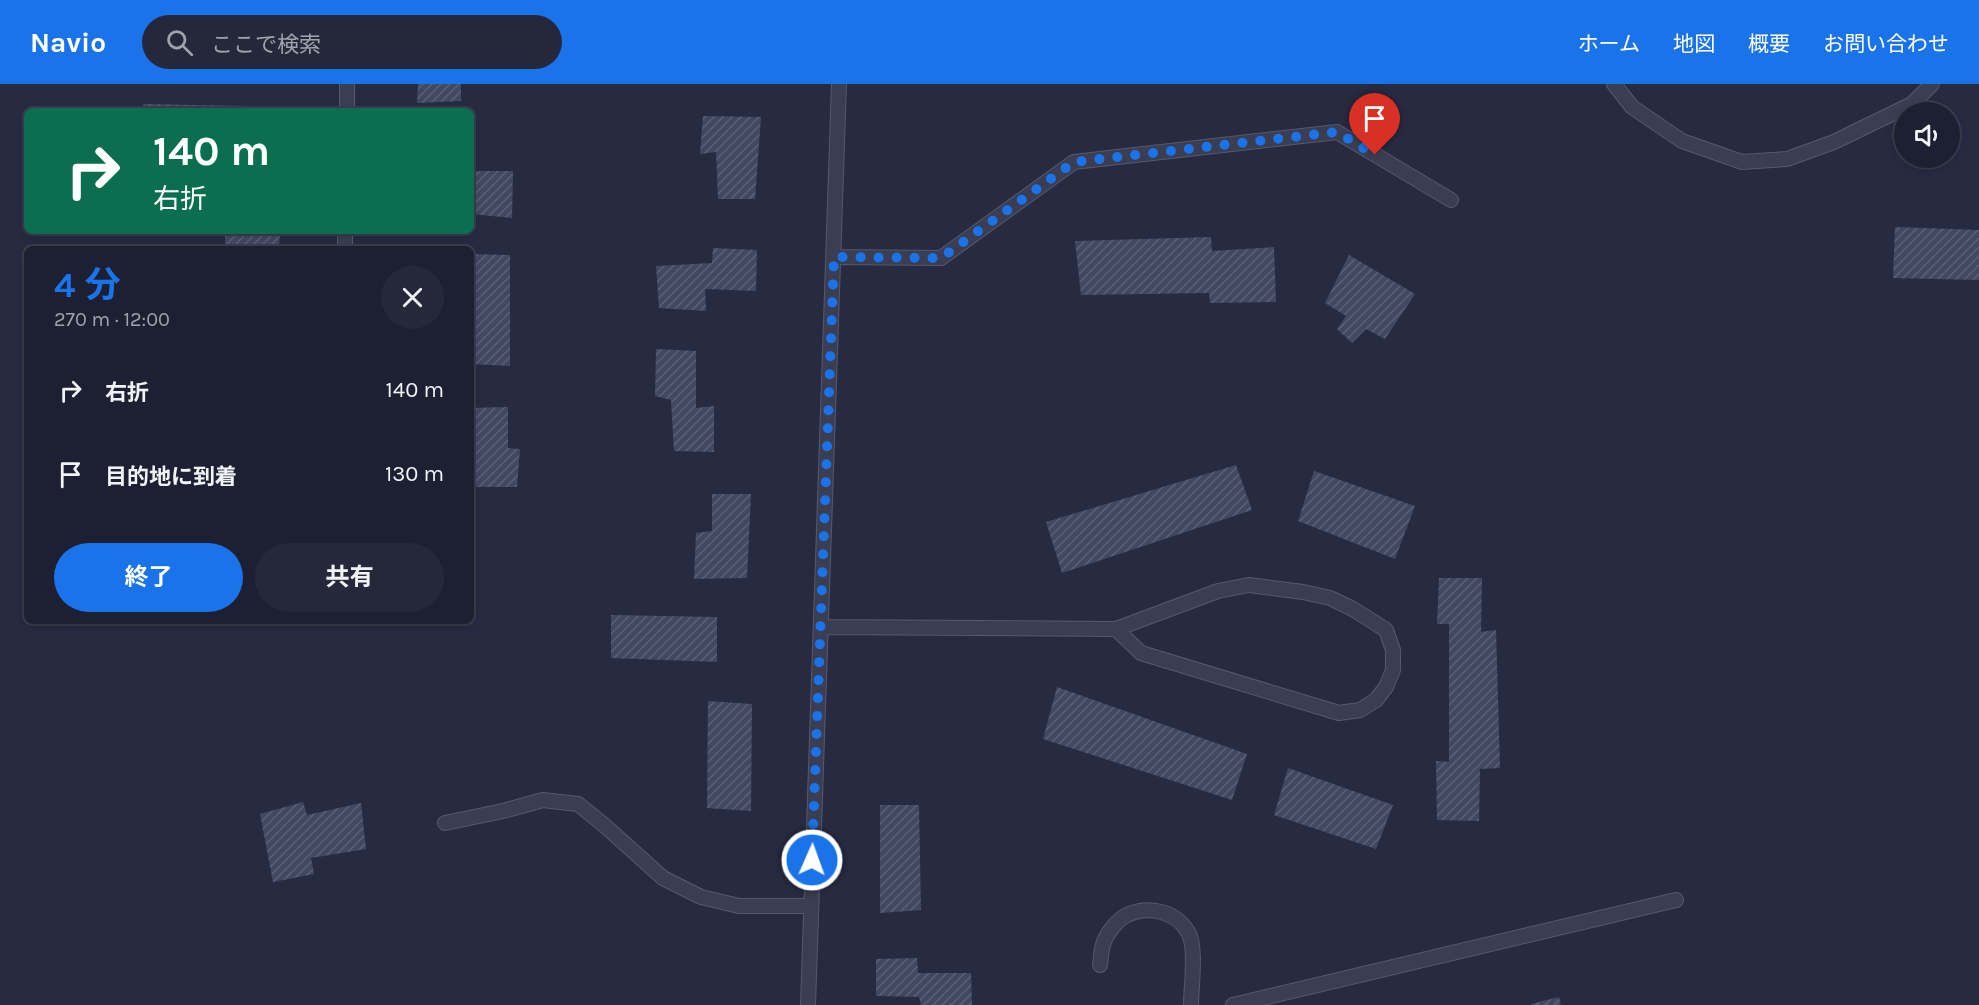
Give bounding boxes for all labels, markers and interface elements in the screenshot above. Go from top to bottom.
search box [142,15,562,69]
text: Navio [30,26,106,59]
icon: search [163,26,196,59]
text: ここで検索 [211,32,321,58]
text: ホーム [1578,32,1640,56]
text: 地図 [1673,32,1715,56]
text: 概要 [1748,32,1790,56]
text: お問い合わせ [1823,32,1949,56]
pin [1349,93,1400,155]
icon: arrive [1358,102,1391,135]
map controls [1894,102,1960,168]
button: sound [1894,102,1960,168]
text: 140 m [153,126,270,176]
icon: right [54,132,132,210]
text: 右折 [153,183,207,215]
text: 4 分 [54,264,121,306]
button: close [381,266,444,329]
text: 270 m · 12:00 [54,308,170,331]
icon: right [54,374,87,407]
text: 140 m [386,377,444,403]
text: 右折 [105,380,149,406]
icon: arrive [54,458,87,491]
text: 130 m [385,461,444,487]
text: 目的地に到着 [105,464,237,490]
button: 終了 [54,543,243,612]
button: 共有 [255,543,444,612]
position arrow [780,828,844,892]

